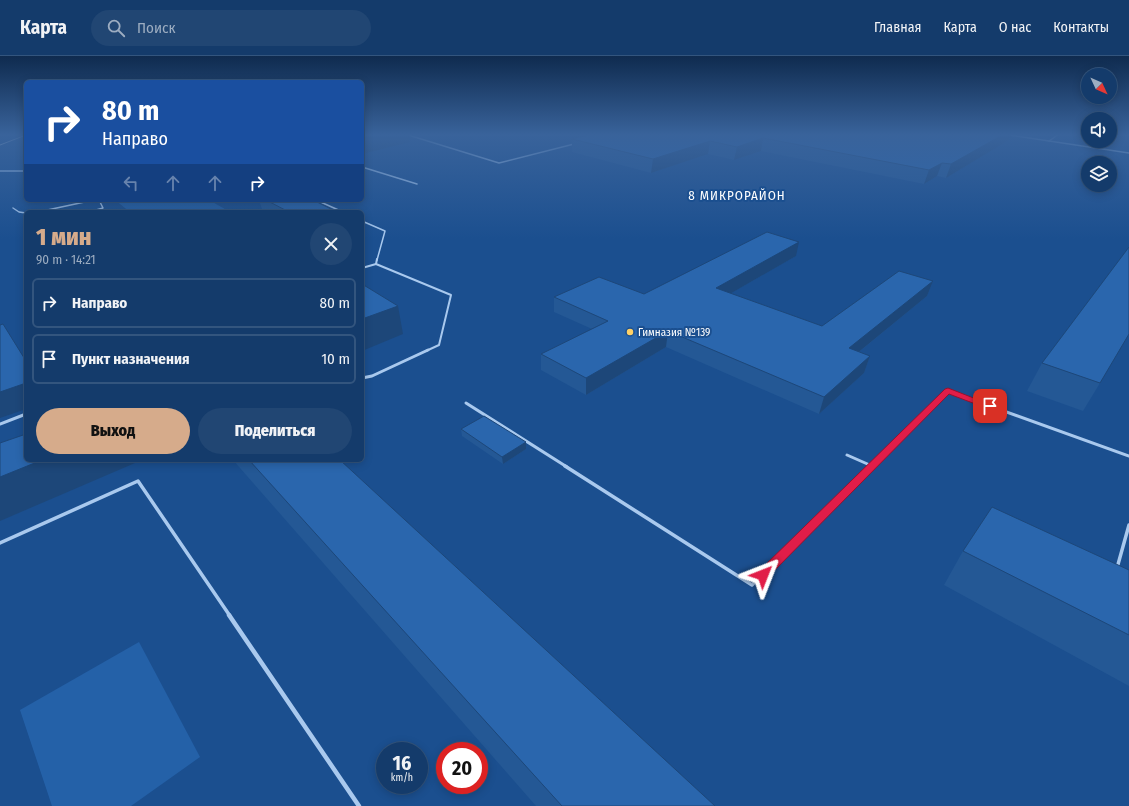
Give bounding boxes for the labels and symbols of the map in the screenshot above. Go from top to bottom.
north arrow [1081,68,1117,104]
district label: 8 МИКРОРАЙОН [688,188,786,203]
place label: Гимназия №139 [638,326,710,339]
marker: Гимназия №139 [625,327,635,337]
pin [973,389,1007,423]
position arrow [742,554,784,596]
speed limit sign: 20 [436,742,488,794]

